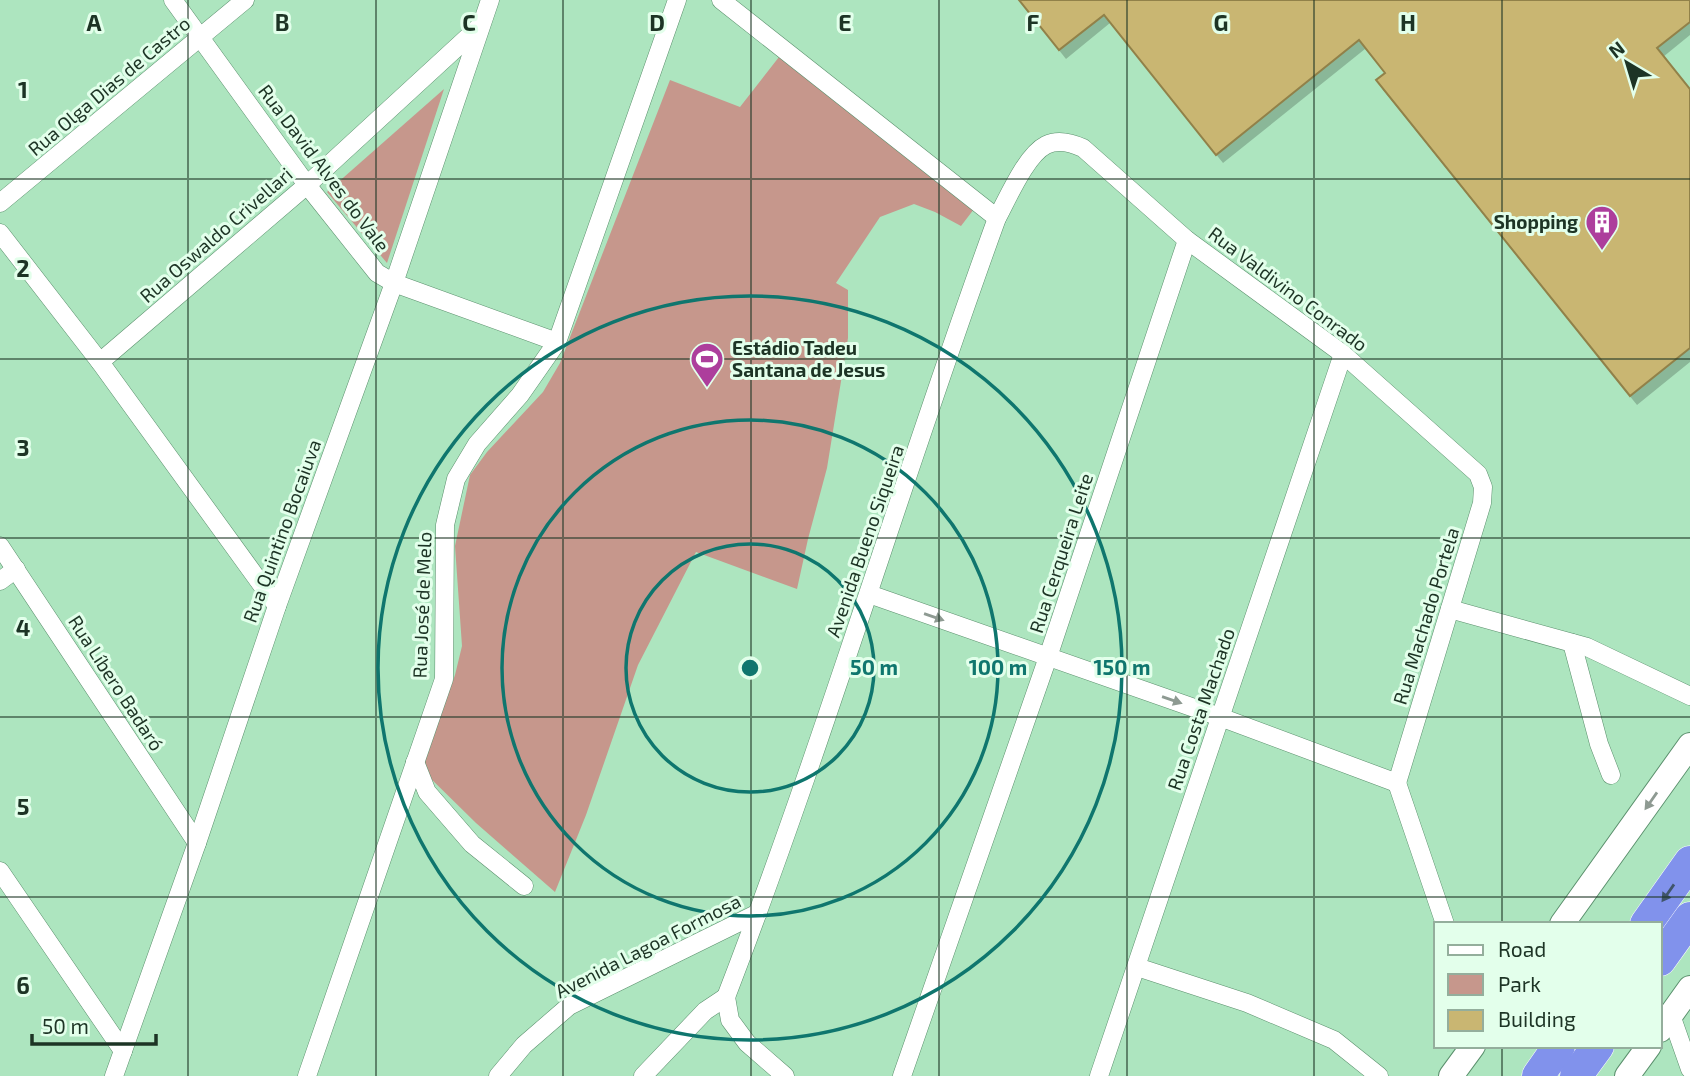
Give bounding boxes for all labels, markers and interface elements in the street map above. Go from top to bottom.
text: A [86,8,102,36]
text: B [275,8,289,36]
text: C [462,8,476,36]
text: D [649,8,665,36]
text: E [838,8,852,36]
text: F [1027,8,1040,36]
text: G [1214,8,1228,36]
text: H [1400,8,1416,36]
street label: Rua Olga Dias de Castro [23,11,194,160]
north arrow [1592,28,1662,98]
text: N [1604,36,1629,62]
text: 1 [18,75,28,103]
street label: Rua David Alves do Vale [254,79,395,256]
street label: Rua Oswaldo Crivellari [135,162,297,307]
building icon: Shopping [1583,203,1621,252]
place label: Shopping [1494,210,1578,233]
street label: Rua Valdivino Conrado [1204,221,1372,356]
text: 2 [16,254,30,282]
place label: Estádio Tadeu Santana de Jesus [732,336,885,381]
sports icon: Estádio Tadeu Santana de Jesus [688,340,726,389]
text: 3 [16,433,30,461]
street label: Rua Quintino Bocaiuva [238,436,325,625]
street label: Avenida Bueno Siqueira [821,442,908,640]
street label: Rua Cerqueira Leite [1024,470,1097,636]
street label: Rua Machado Portela [1388,524,1463,707]
street label: Rua José de Melo [407,531,436,679]
street label: Rua Líbero Badaró [64,611,169,755]
one-way arrow [923,612,944,623]
text: 4 [16,613,30,641]
street label: Rua Costa Machado [1162,625,1239,793]
text: 50 m [850,654,898,679]
text: 100 m [969,654,1027,679]
text: 150 m [1094,654,1150,679]
centre of rings [738,656,762,680]
one-way arrow [1161,695,1182,706]
text: 5 [17,792,29,820]
one-way arrow [1644,792,1658,810]
one-way arrow [1661,884,1675,902]
street label: Avenida Lagoa Formosa [551,889,744,1002]
legend [1434,922,1662,1048]
text: Road [1498,936,1546,961]
text: 6 [16,971,30,999]
text: Park [1498,971,1541,996]
scale bar [32,1002,156,1046]
text: Building [1498,1006,1576,1031]
text: 50 m [42,1013,89,1038]

